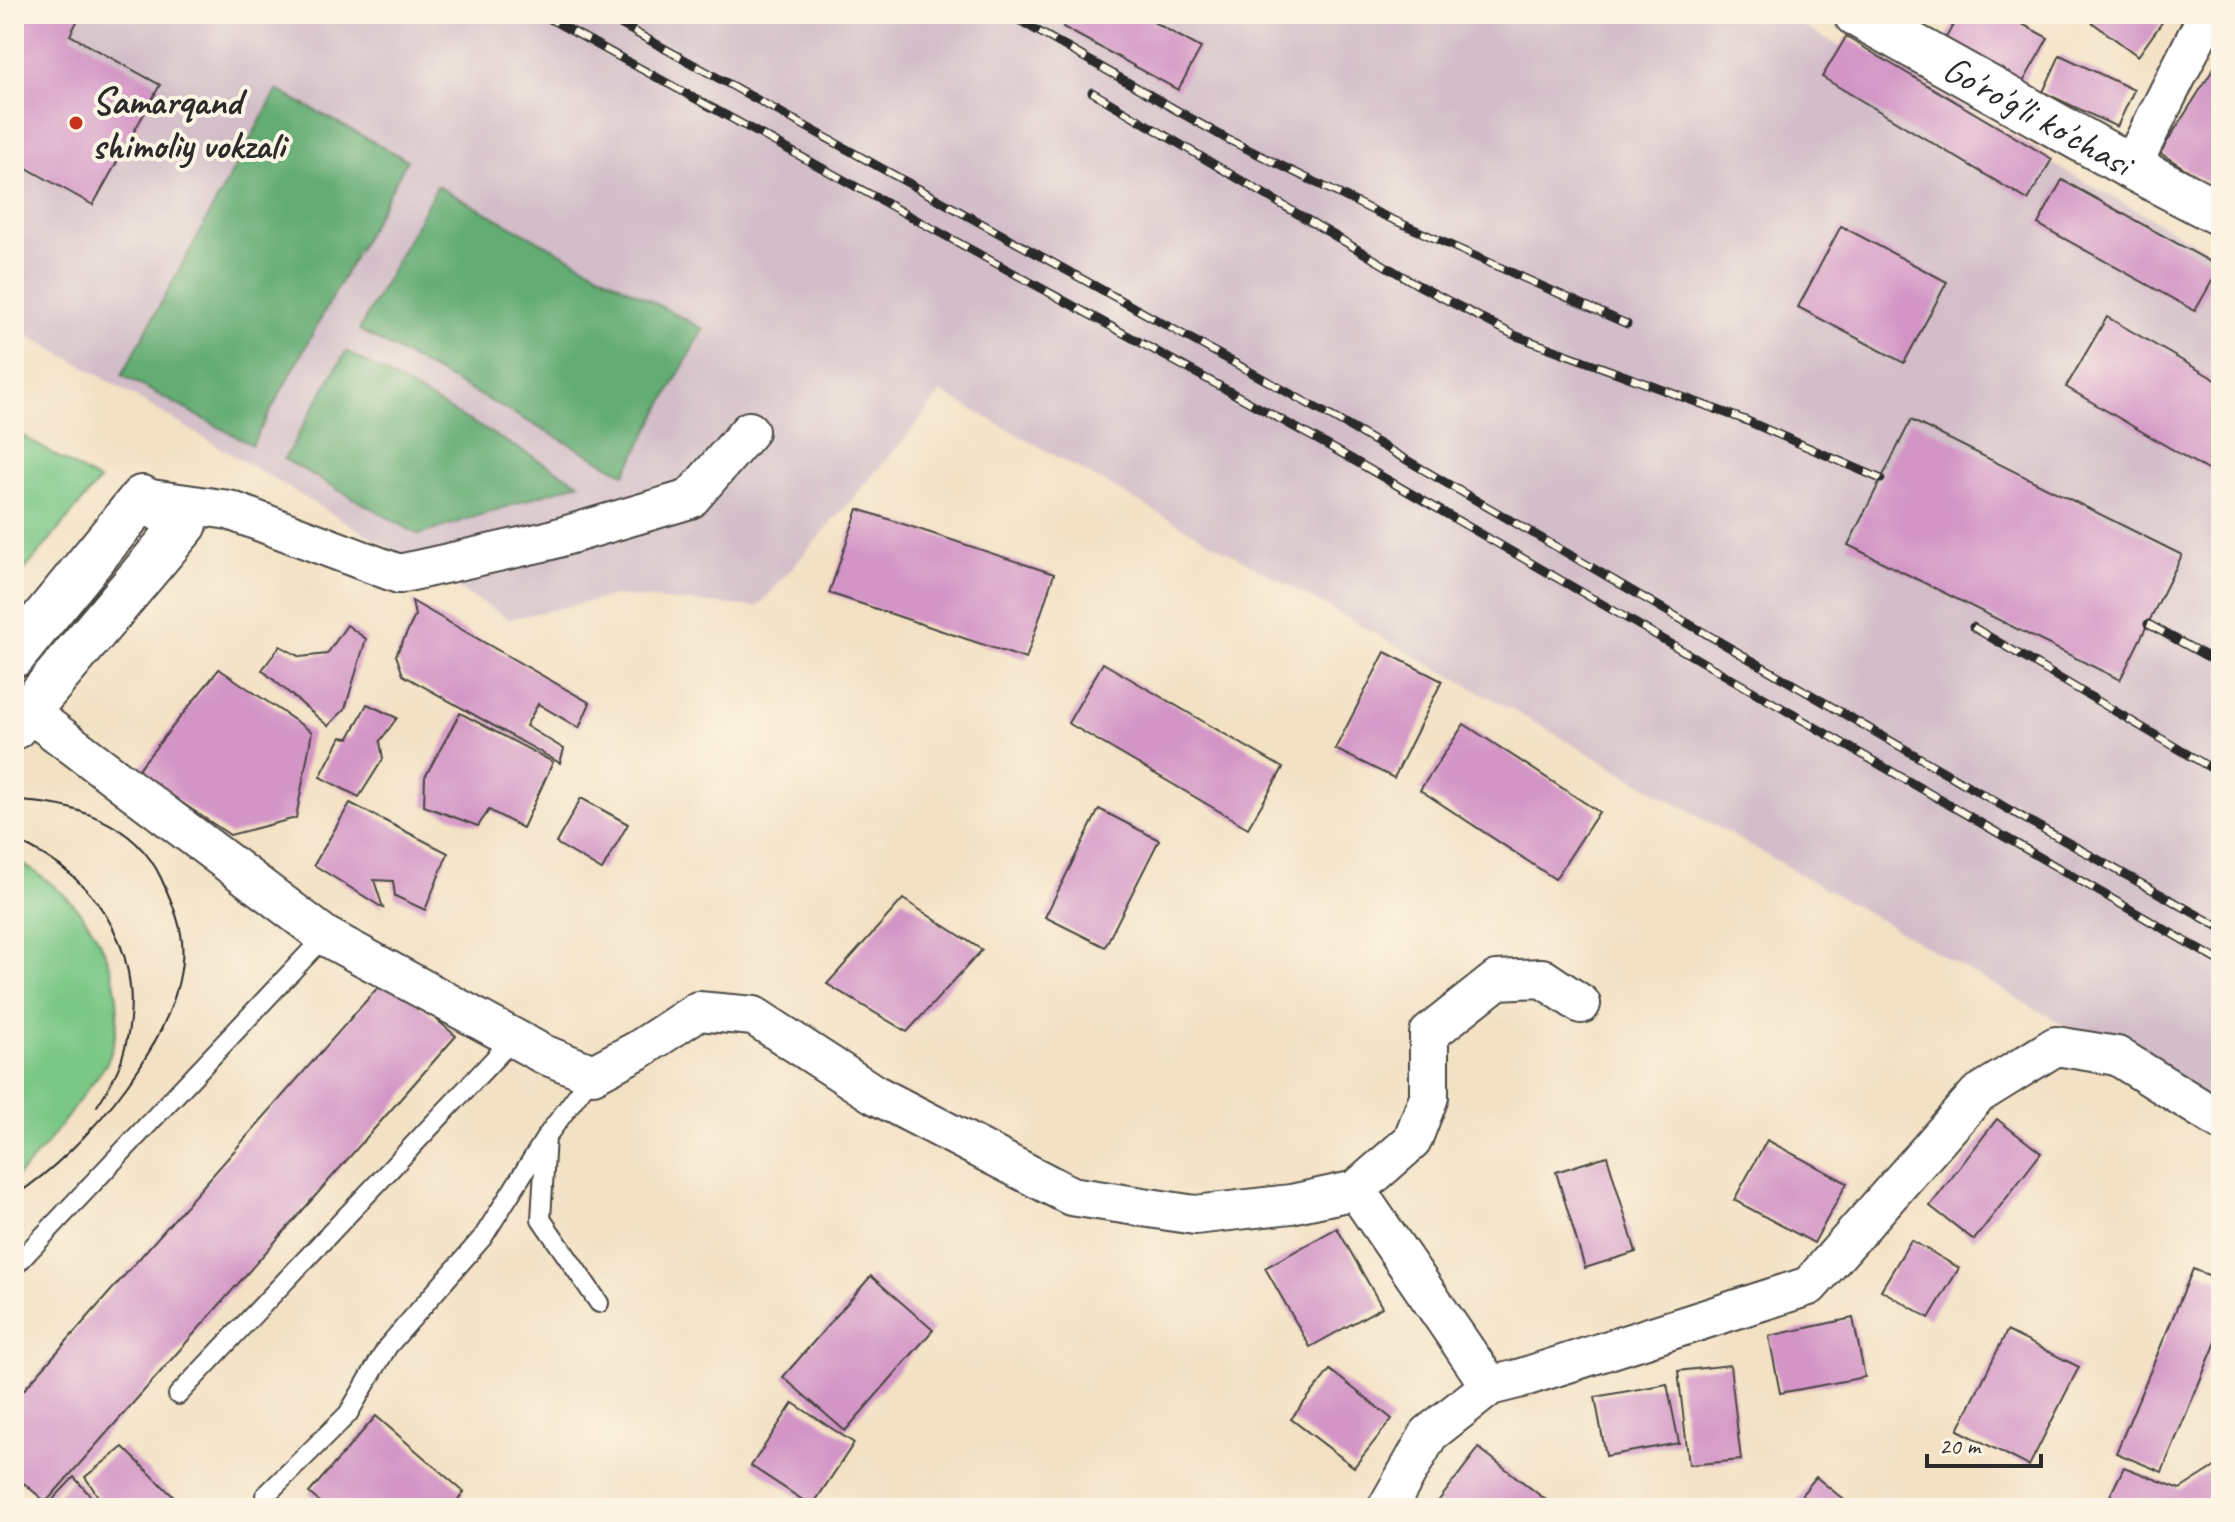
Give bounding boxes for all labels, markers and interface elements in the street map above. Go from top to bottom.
street label: Go'ro'g'li ko'chasi [1935,44,2143,189]
place label: Samarqand shimoliy vokzali [92,78,289,169]
marker: Samarqand shimoliy vokzali [67,114,85,132]
scale bar [1927,1418,2041,1468]
text: 20 m [1939,1431,1982,1461]

